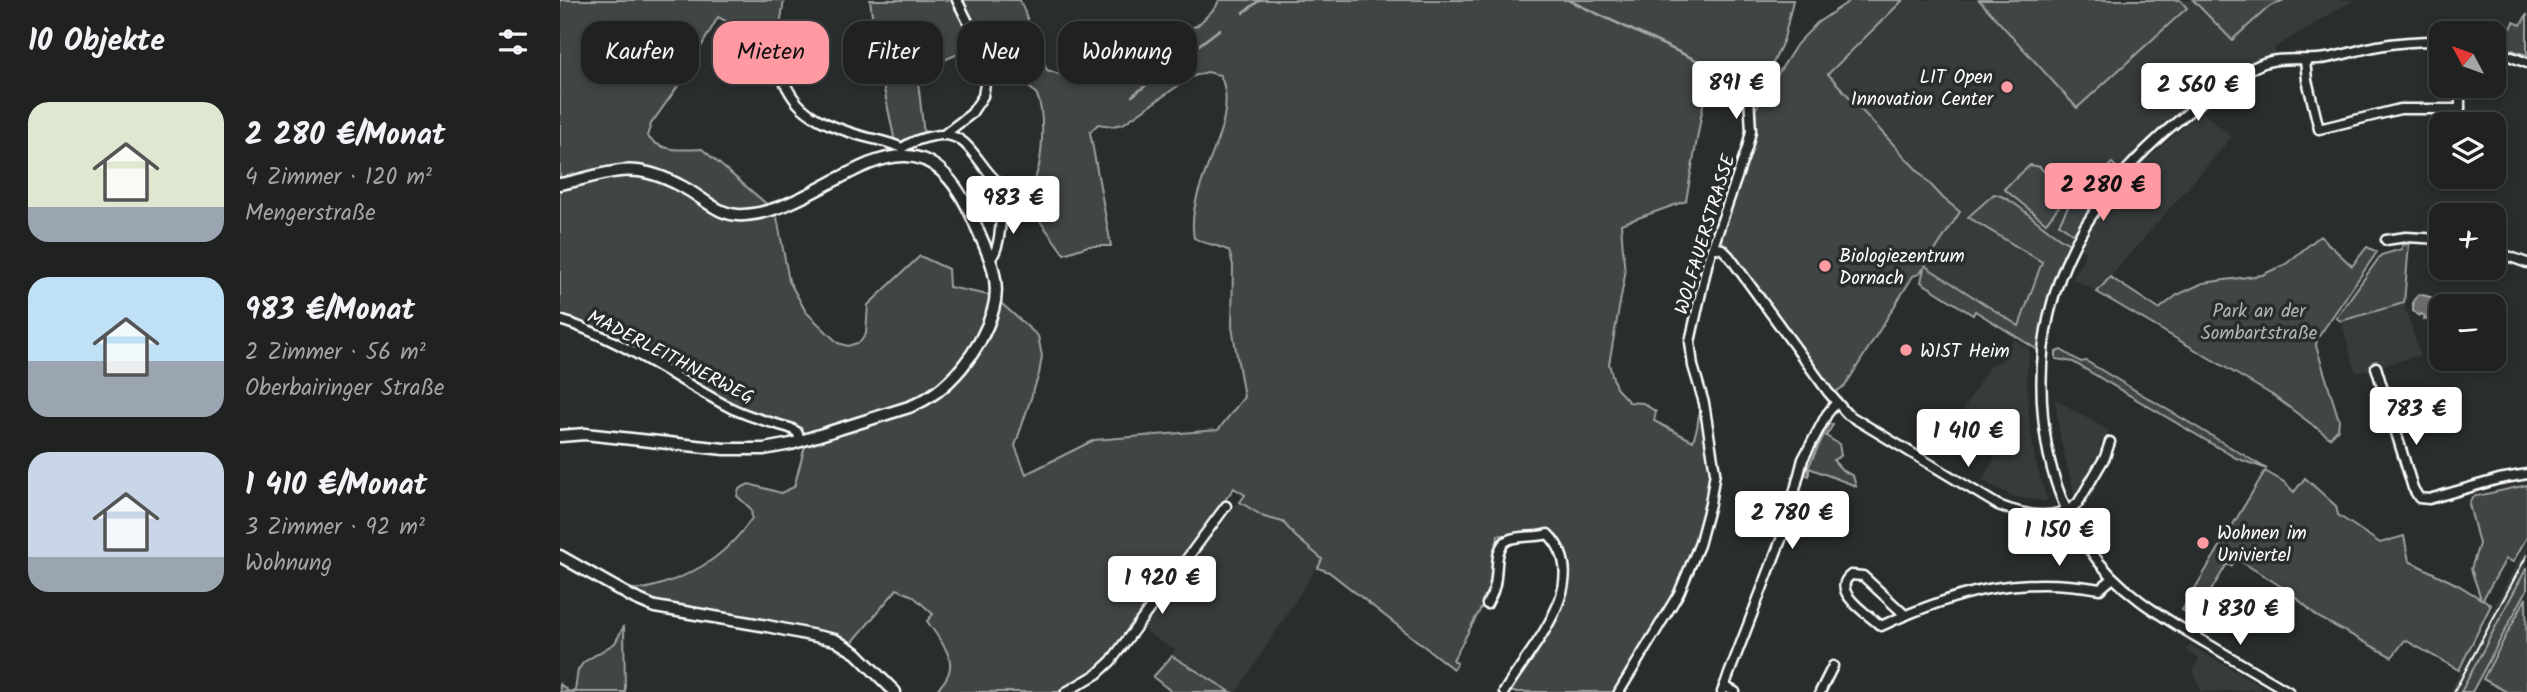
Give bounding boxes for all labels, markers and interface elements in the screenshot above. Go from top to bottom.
text: 10 Objekte [28,18,165,66]
chip: Kaufen [581,21,699,84]
chip: Mieten [713,21,829,84]
chip: Filter [843,21,943,84]
chip: Neu [957,21,1044,84]
chip: Wohnung [1058,21,1197,84]
north arrow [2429,21,2506,98]
map controls [2429,21,2506,371]
icon: filters [494,23,532,61]
pin: 891 € [1687,61,1785,121]
place label: LIT Open Innovation Center [1851,63,1995,115]
pin: 2 560 € [2133,64,2263,123]
text: 891 € [1708,66,1764,102]
text: 2 560 € [2157,68,2239,104]
marker: LIT Open Innovation Center [1999,79,2015,95]
text: 2 280 €/Monat [245,112,445,160]
button: layers [2429,112,2506,189]
icon: home [84,130,168,214]
street label: WOLFAUERSTRASSE [1667,150,1745,318]
text: 4 Zimmer · 120 m² [245,160,432,196]
pin: 2 280 € [2038,164,2168,223]
text: 2 280 € [2061,168,2145,204]
pin: 983 € [964,176,1062,236]
text: 983 € [982,181,1044,217]
text: Mengerstraße [245,196,376,232]
button: + [2429,203,2506,280]
place label: Biologiezentrum Dornach [1839,242,1965,294]
marker: Biologiezentrum Dornach [1817,258,1833,274]
text: 983 €/Monat [245,287,415,335]
button: − [2429,294,2506,371]
park label: Park an der Sombartstraße [2201,297,2318,349]
street label: MADERLEITHNERWEG [581,303,759,413]
icon: home [84,305,168,389]
text: 2 Zimmer · 56 m² [245,335,426,371]
place label: WIST Heim [1920,337,2010,367]
marker: WIST Heim [1898,342,1914,358]
text: Oberbairinger Straße [245,371,444,407]
pin: 783 € [2367,388,2465,447]
text: 783 € [2386,392,2446,428]
pin: 1 410 € [1903,410,2033,469]
text: 1 410 € [1933,414,2003,450]
text: 1 410 €/Monat [245,462,427,510]
icon: home [84,480,168,564]
pin: 2 780 € [1727,491,1857,551]
text: 2 780 € [1751,496,1833,532]
pin: 1 150 € [1994,508,2124,568]
text: 3 Zimmer · 92 m² [245,510,425,546]
text: 1 150 € [2024,513,2094,549]
place label: Wohnen im Univiertel [2217,519,2307,571]
marker: Wohnen im Univiertel [2195,535,2211,551]
text: Wohnung [245,546,332,582]
pin: 1 920 € [1097,556,1227,616]
text: 1 920 € [1124,561,1200,597]
pin: 1 830 € [2175,588,2305,647]
text: 1 830 € [2201,592,2279,628]

